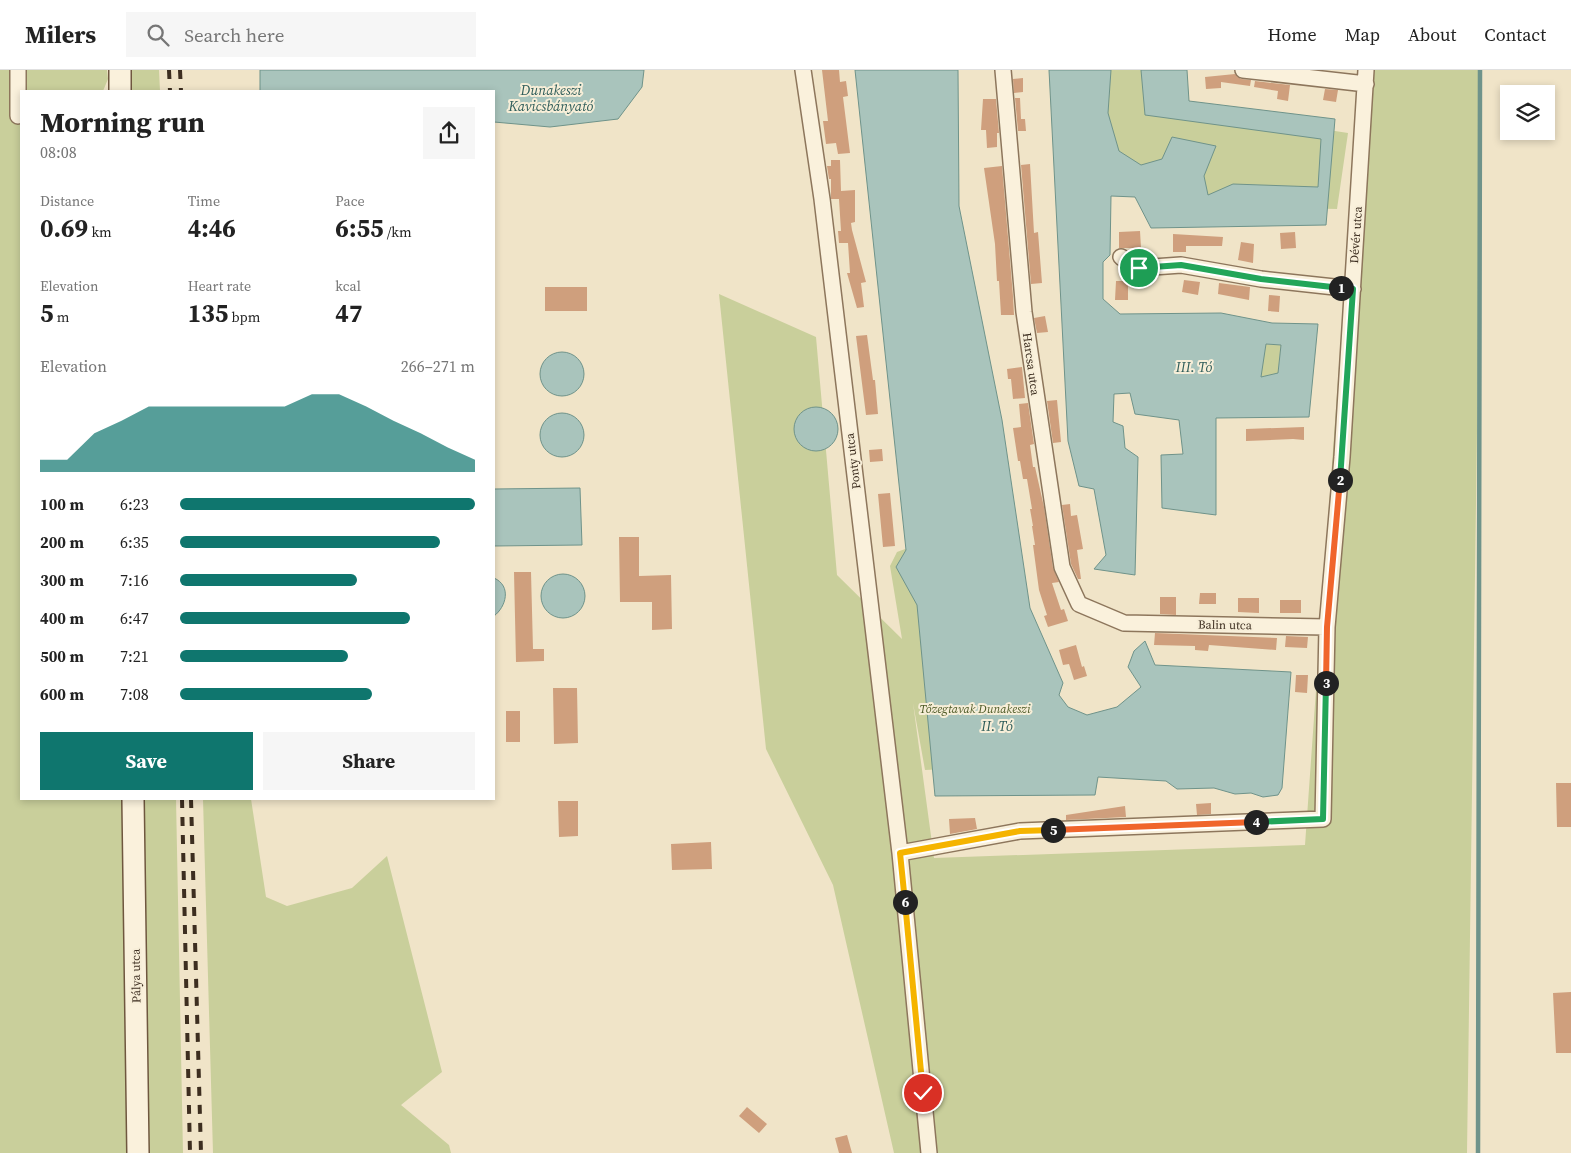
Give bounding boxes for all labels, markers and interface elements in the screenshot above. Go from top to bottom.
search box [126,12,476,57]
text: Milers [25,18,96,51]
icon: search [144,21,172,49]
text: Search here [184,22,284,48]
text: Home [1268,22,1317,47]
text: Map [1345,22,1380,47]
text: About [1408,22,1456,47]
text: Contact [1484,22,1546,47]
water label: Dunakeszi Kavicsbányató [508,80,594,116]
map controls [1500,85,1555,140]
button: layers [1500,85,1555,140]
text: Morning run [40,103,205,141]
button: share [423,107,475,159]
text: 08:08 [40,141,77,163]
text: Distance [40,191,94,211]
text: Time [188,191,220,211]
text: Pace [335,191,365,211]
street label: Dévér utca [1346,205,1366,264]
text: 0.69 [40,211,88,245]
text: 4:46 [188,211,236,245]
text: 6:55 [335,211,383,245]
text: km [88,222,112,242]
text: /km [383,222,412,242]
pin [1118,247,1160,289]
icon: arrive [1125,254,1153,282]
text: Elevation [40,276,98,296]
text: Heart rate [188,276,251,296]
text: kcal [335,276,361,296]
pin: 1 [1328,276,1354,300]
text: 1 [1338,278,1345,298]
text: 5 [40,296,54,330]
text: 135 [188,296,228,330]
text: 47 [335,296,362,330]
text: m [54,307,69,327]
text: bpm [228,307,260,327]
street label: Harcsa utca [1019,332,1043,397]
text: Elevation [40,355,107,377]
text: 266–271 m [401,355,475,377]
water label: III. Tó [1175,357,1213,377]
street label: Ponty utca [842,431,864,490]
pin: 2 [1328,468,1352,492]
text: 2 [1337,470,1344,490]
text: 100 m [40,493,84,515]
text: 6:23 [120,493,149,515]
text: 200 m [40,531,84,553]
text: 6:35 [120,531,149,553]
text: 300 m [40,569,84,591]
text: 7:16 [120,569,149,591]
text: 400 m [40,607,84,629]
text: 6:47 [120,607,149,629]
street label: Balin utca [1198,617,1253,633]
text: 500 m [40,645,84,667]
text: 7:21 [120,645,149,667]
pin: 3 [1314,670,1338,696]
text: 3 [1323,673,1330,693]
text: 600 m [40,683,84,705]
text: 7:08 [120,683,149,705]
park label: Tőzegtavak Dunakeszi [919,701,1031,717]
water label: II. Tó [980,716,1013,736]
button: Save [40,732,253,790]
button: Share [263,732,475,790]
pin: 4 [1244,810,1268,834]
text: 4 [1253,812,1260,832]
pin: 5 [1040,818,1066,842]
text: 5 [1050,820,1057,840]
pin: 6 [892,890,918,914]
text: 6 [902,892,909,912]
street label: Pálya utca [128,948,144,1003]
pin [902,1072,944,1114]
icon: check [909,1079,937,1107]

